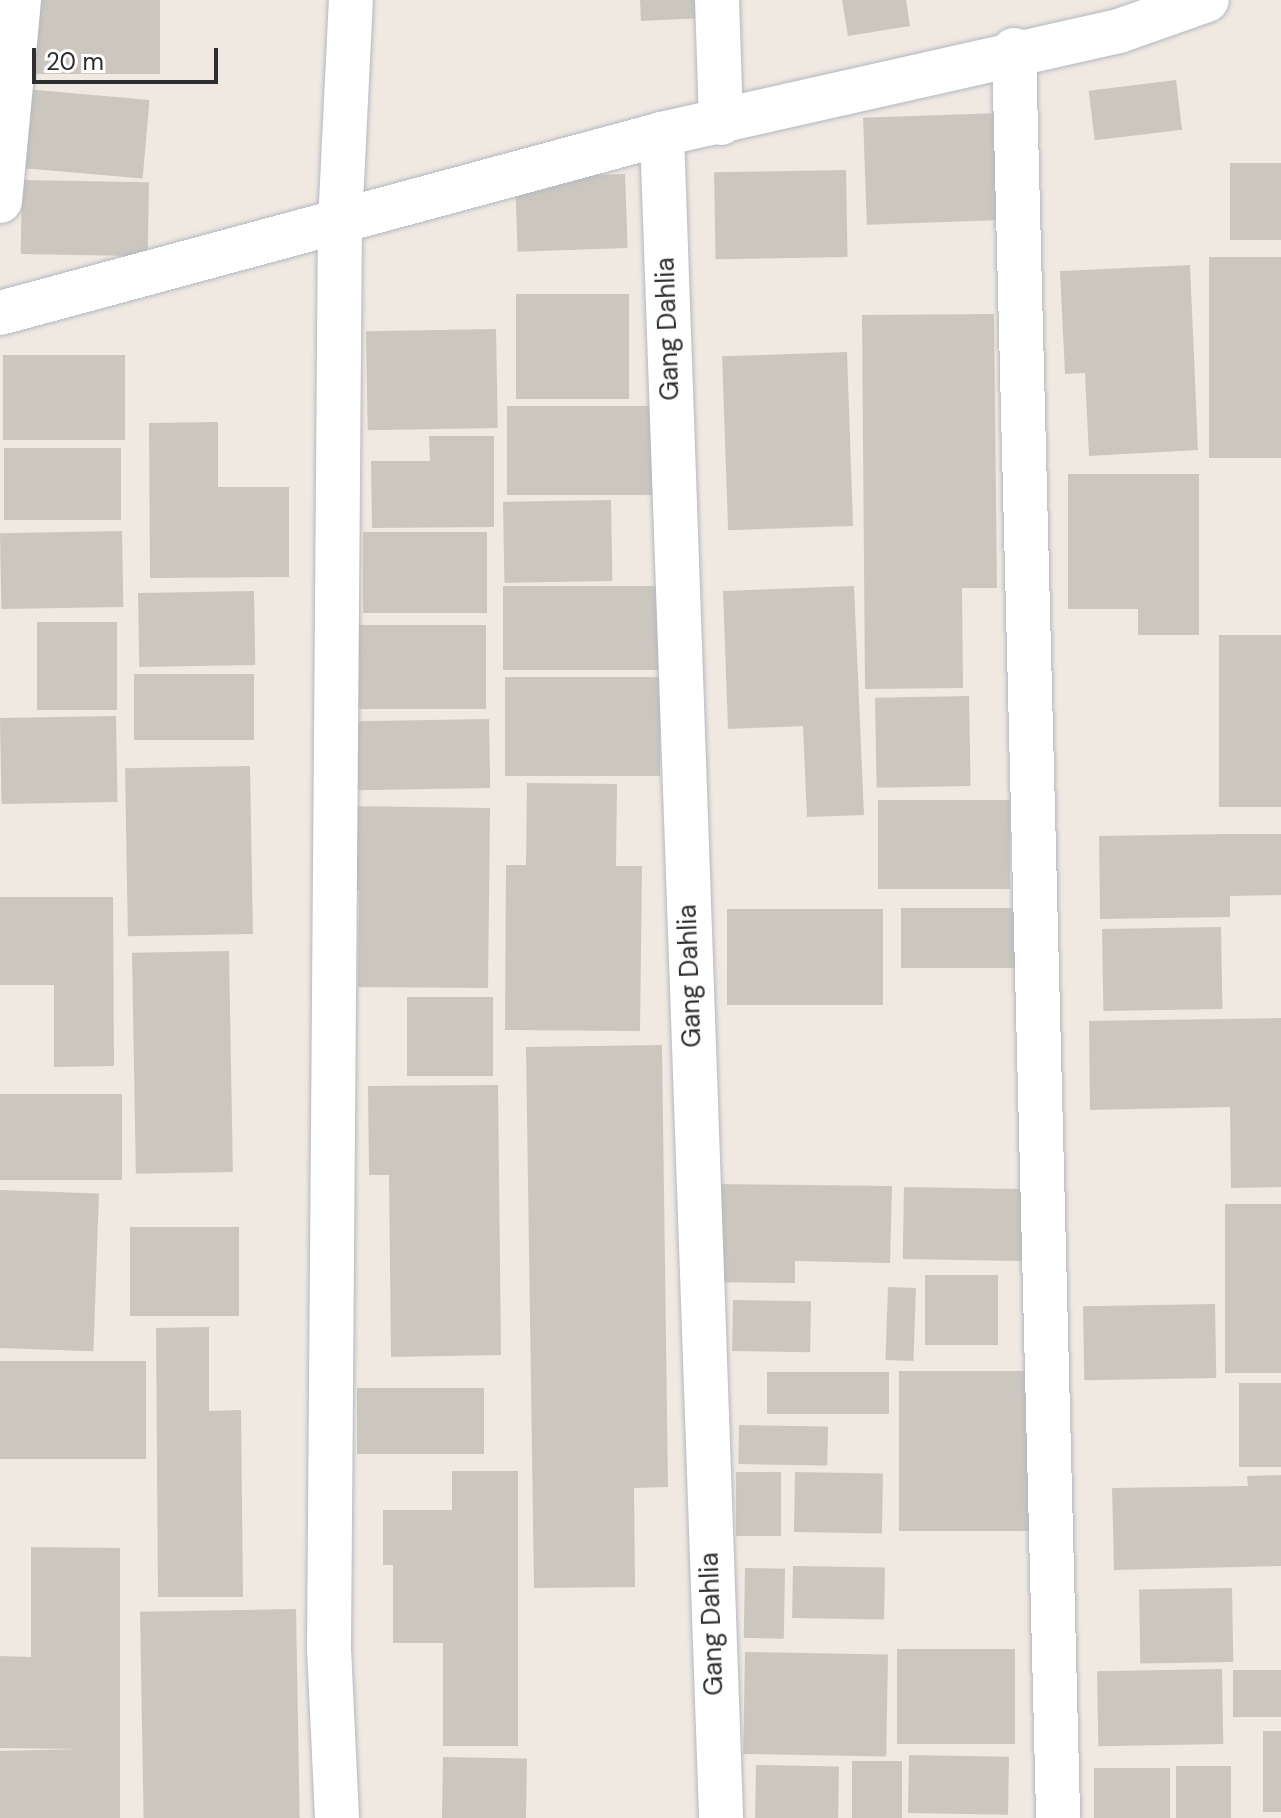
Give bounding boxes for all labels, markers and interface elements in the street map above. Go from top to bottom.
scale bar [36,32,222,82]
text: 20 m [46,46,104,77]
street label: Gang Dahlia [650,257,686,401]
street label: Gang Dahlia [672,904,708,1048]
street label: Gang Dahlia [694,1552,730,1696]

